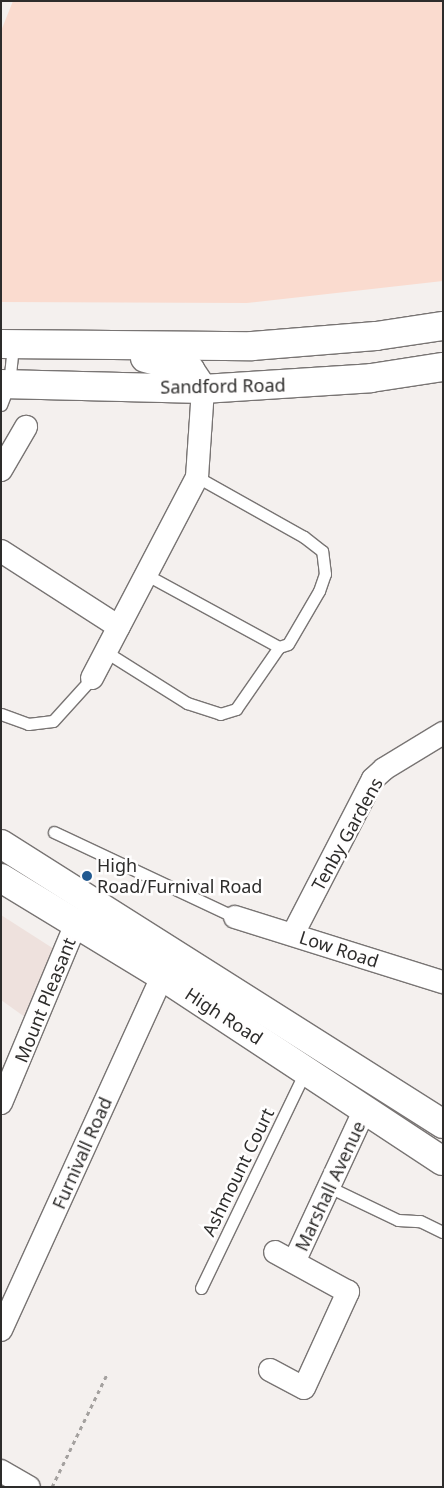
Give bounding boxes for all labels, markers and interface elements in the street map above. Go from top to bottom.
street label: Sandford Road [160,374,286,398]
street label: Tenby Gardens [307,774,387,894]
place label: High Road/Furnival Road [97,855,262,898]
marker: High Road/Furnival Road [81,870,93,882]
street label: Low Road [297,926,381,972]
street label: Mount Pleasant [10,934,80,1066]
street label: High Road [181,983,267,1049]
street label: Furnivall Road [48,1094,116,1212]
street label: Ashmount Court [198,1104,278,1240]
street label: Marshall Avenue [290,1118,370,1254]

